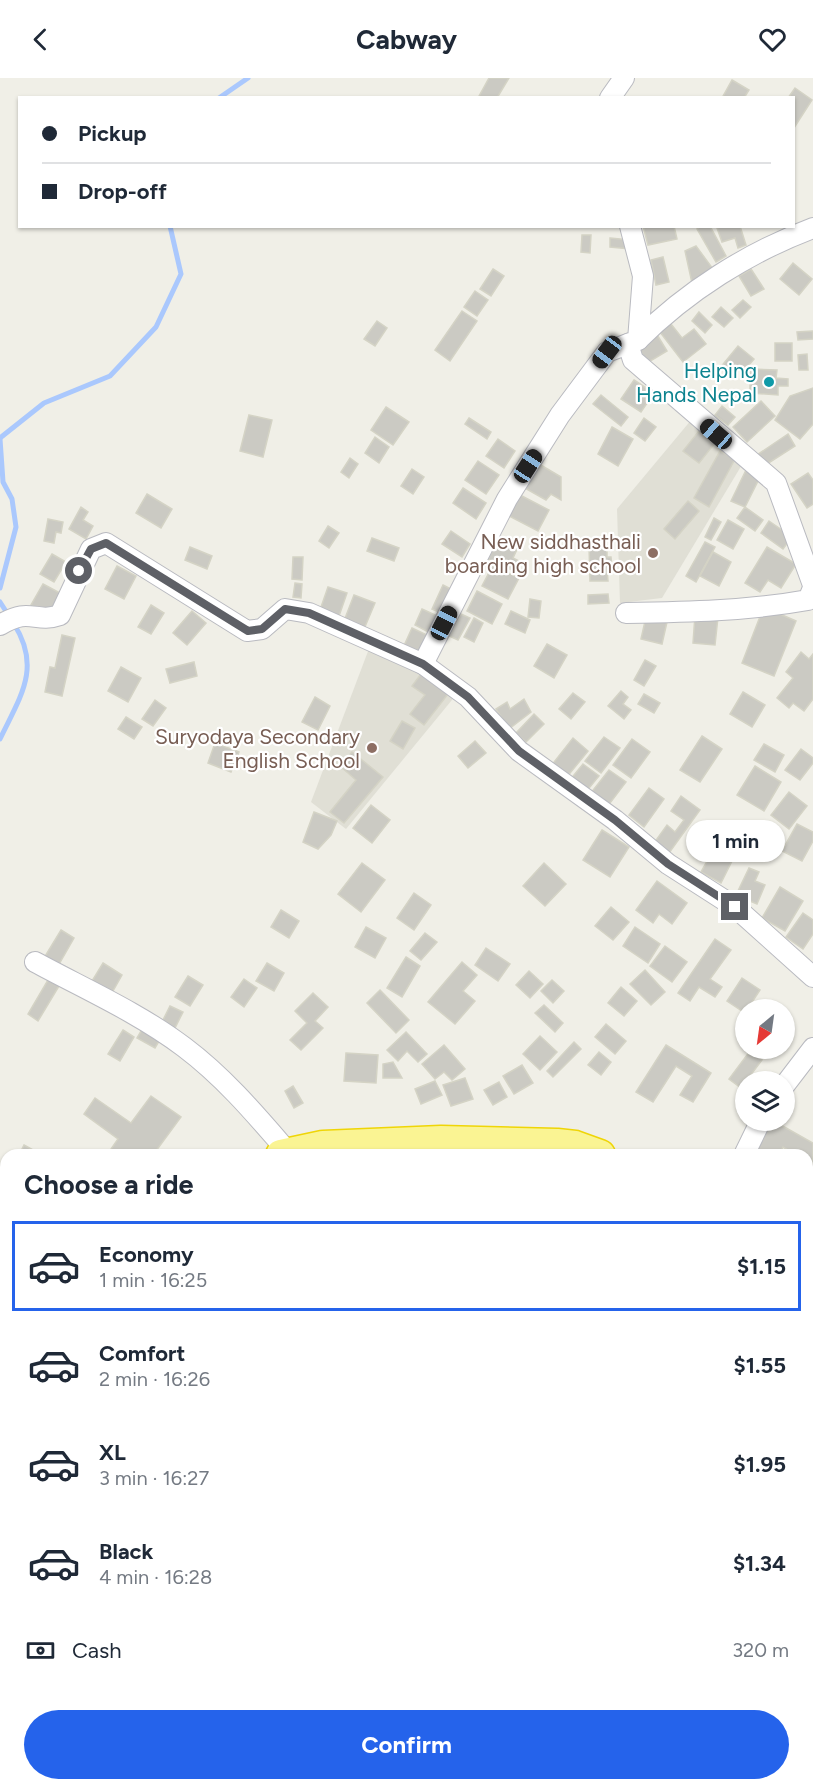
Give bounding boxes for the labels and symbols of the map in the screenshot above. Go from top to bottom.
car [589,332,625,372]
place label: Helping Hands Nepal [636,358,757,407]
marker: Helping Hands Nepal [762,375,776,389]
car [697,415,735,453]
car [511,446,545,486]
place label: New siddhasthali boarding high school [445,529,641,578]
marker: New siddhasthali boarding high school [646,546,660,560]
route start [65,557,92,584]
car [428,603,460,643]
place label: Suryodaya Secondary English School [155,724,360,773]
marker: Suryodaya Secondary English School [365,741,379,755]
callout: 1 min [686,820,784,862]
route end [721,893,748,920]
north arrow [735,999,795,1059]

